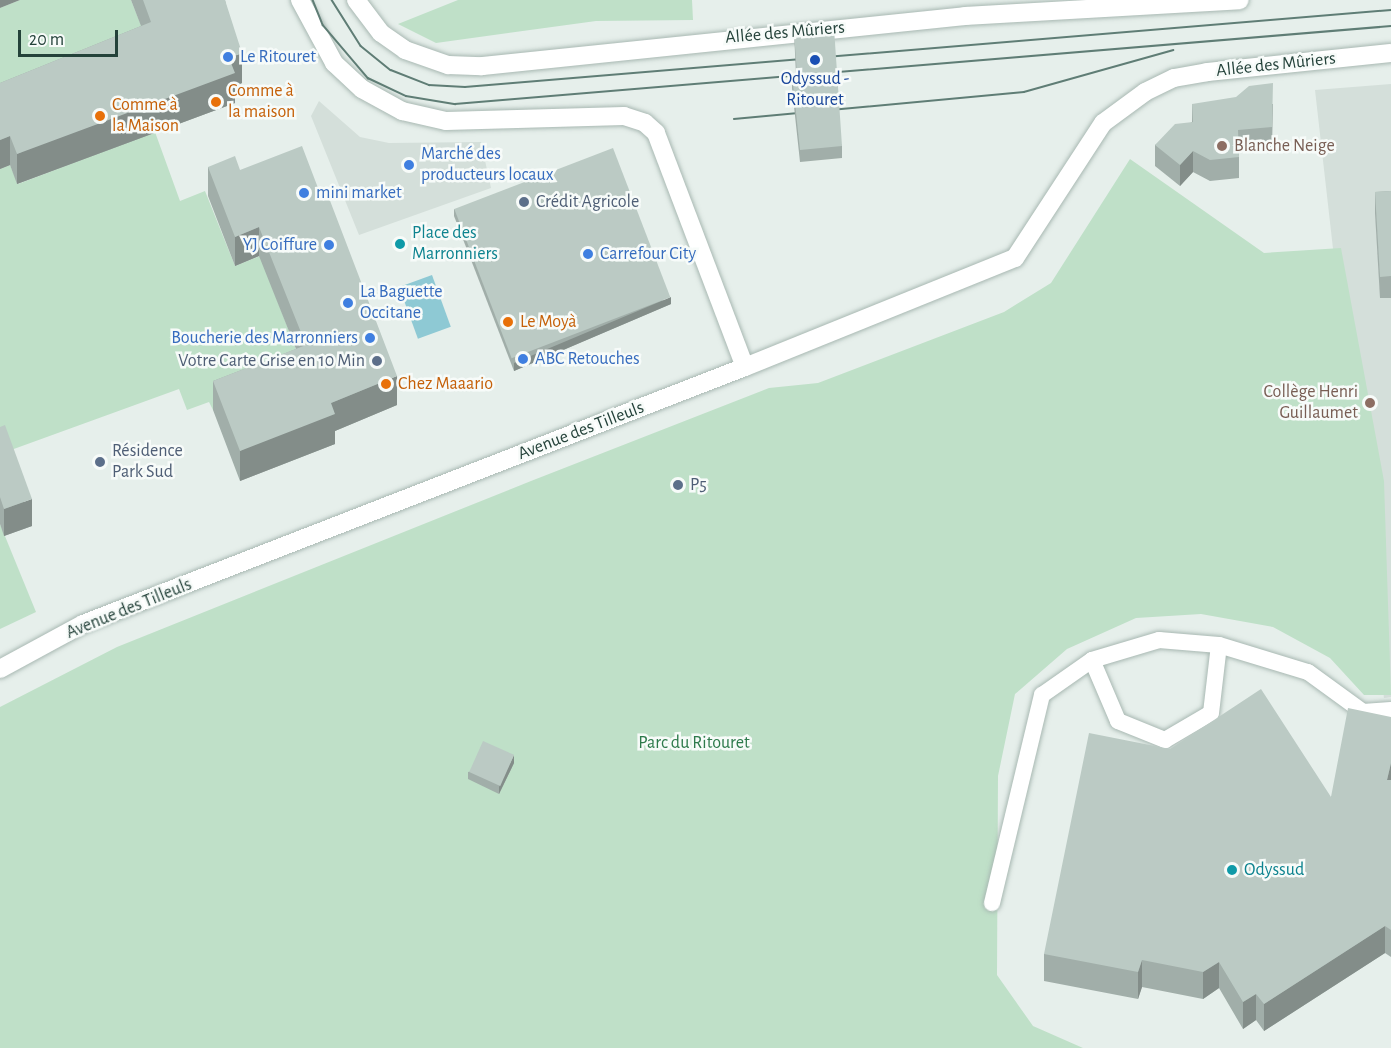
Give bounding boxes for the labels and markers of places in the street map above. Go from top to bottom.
place label: Le Ritouret [240,46,316,68]
marker: Le Ritouret [221,50,235,64]
marker: Odyssud - Ritouret [808,53,822,67]
place label: Odyssud - Ritouret [781,69,849,112]
place label: Comme à la maison [228,81,295,124]
place label: Comme à la Maison [112,95,179,138]
marker: Comme à la maison [209,95,223,109]
marker: Comme à la Maison [93,109,107,123]
place label: Blanche Neige [1234,135,1335,157]
marker: Blanche Neige [1215,139,1229,153]
place label: Marché des producteurs locaux [421,144,554,186]
marker: Marché des producteurs locaux [402,158,416,172]
place label: mini market [316,182,402,204]
marker: mini market [297,186,311,200]
place label: Crédit Agricole [536,191,639,213]
marker: Crédit Agricole [517,195,531,209]
place label: Place des Marronniers [412,223,498,266]
place label: YJ Coiffure [243,234,317,256]
marker: Place des Marronniers [393,237,407,251]
marker: YJ Coiffure [322,238,336,252]
place label: Carrefour City [600,243,696,265]
marker: Carrefour City [581,247,595,261]
place label: La Baguette Occitane [360,282,443,324]
marker: La Baguette Occitane [341,296,355,310]
place label: Le Moyà [520,311,577,333]
marker: Le Moyà [501,315,515,329]
place label: Boucherie des Marronniers [171,327,358,349]
marker: Boucherie des Marronniers [363,331,377,345]
place label: ABC Retouches [535,348,640,370]
place label: Votre Carte Grise en 10 Min [178,350,365,372]
marker: ABC Retouches [516,352,530,366]
marker: Votre Carte Grise en 10 Min [370,354,384,368]
place label: Chez Maaario [398,373,493,395]
marker: Chez Maaario [379,377,393,391]
place label: Collège Henri Guillaumet [1264,382,1358,424]
marker: Collège Henri Guillaumet [1363,396,1377,410]
place label: Résidence Park Sud [112,441,183,484]
marker: Résidence Park Sud [93,455,107,469]
place label: P5 [690,474,707,496]
marker: P5 [671,478,685,492]
place label: Odyssud [1244,859,1304,881]
marker: Odyssud [1225,863,1239,877]

